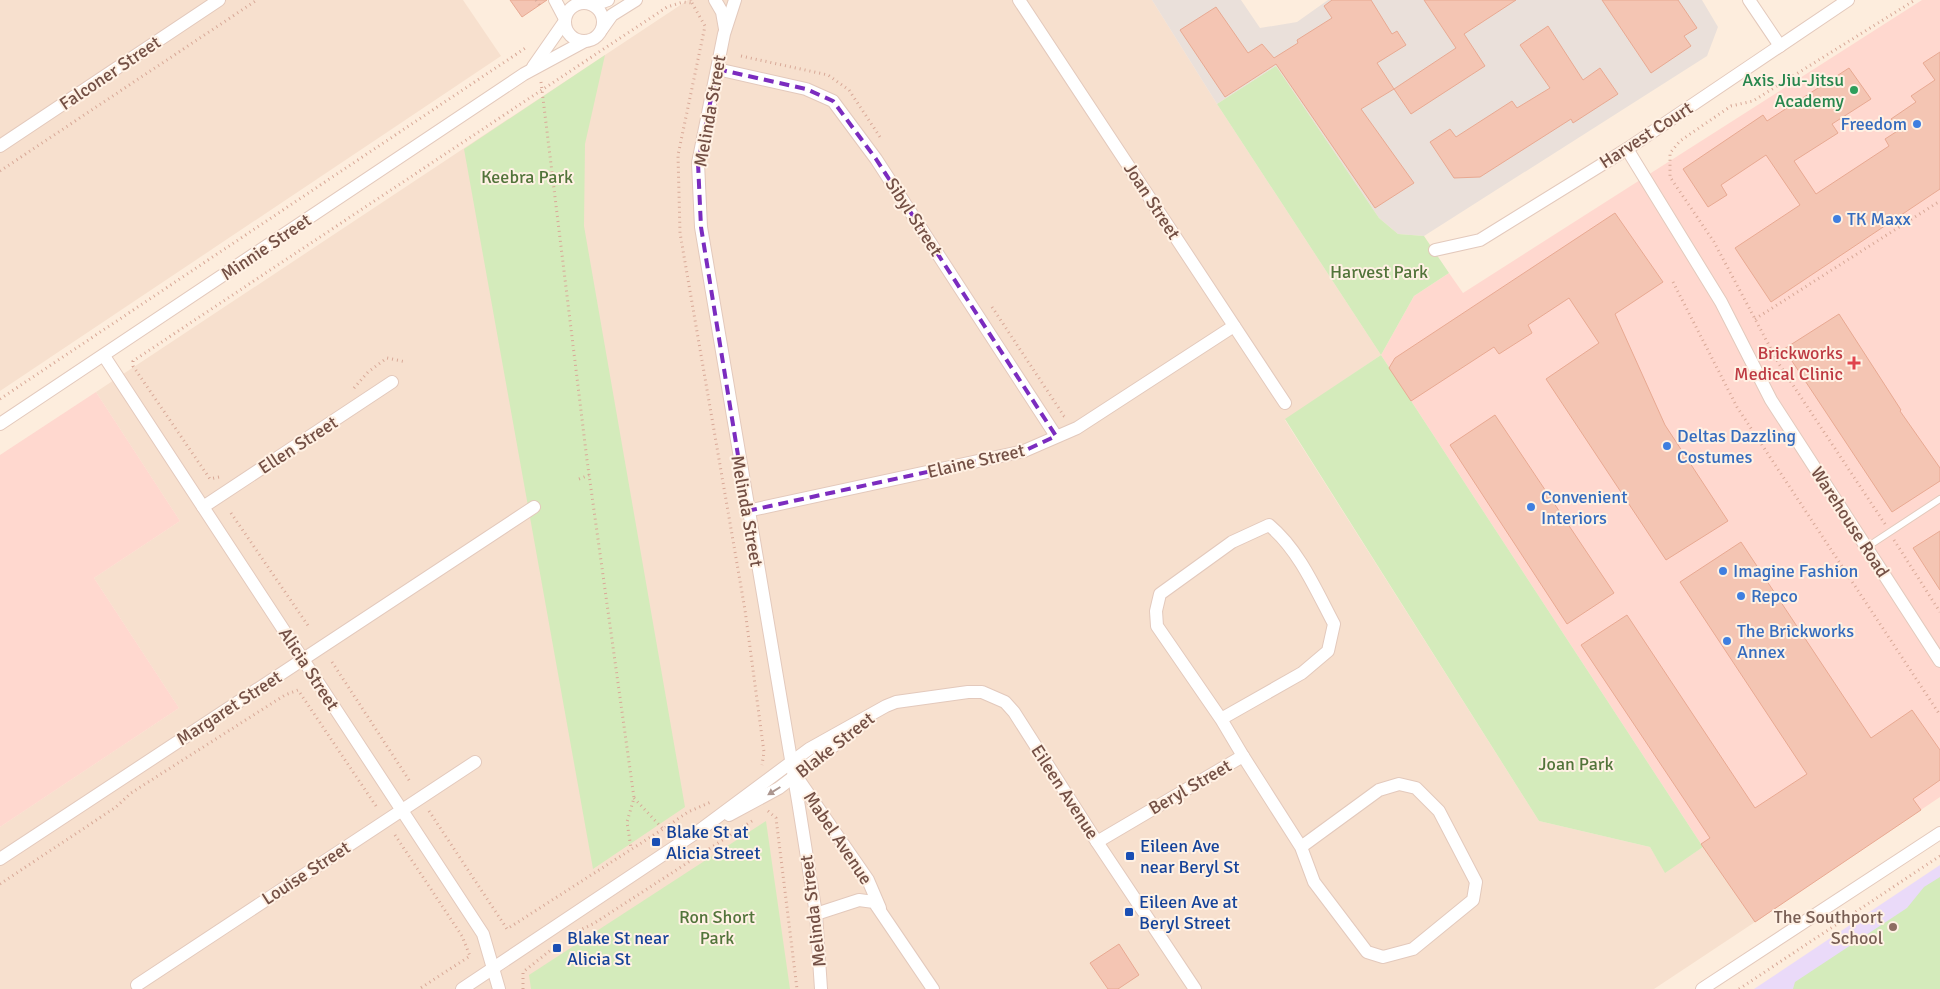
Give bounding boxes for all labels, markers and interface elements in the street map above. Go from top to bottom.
street label: Falconer Street [55,31,165,115]
street label: Melinda Street [689,53,731,169]
place label: Axis Jiu-Jitsu Academy [1742,69,1845,112]
marker: Axis Jiu-Jitsu Academy [1848,84,1860,96]
street label: Harvest Court [1595,97,1697,173]
place label: Freedom [1840,113,1907,135]
marker: Freedom [1911,118,1923,130]
street label: Joan Street [1119,158,1185,244]
park label: Keebra Park [481,166,573,188]
street label: Sibyl Street [881,174,947,260]
place label: TK Maxx [1847,208,1911,230]
street label: Minnie Street [217,209,315,285]
marker: TK Maxx [1831,213,1843,225]
park label: Harvest Park [1330,261,1428,283]
place label: Brickworks Medical Clinic [1734,342,1843,385]
marker: Brickworks Medical Clinic [1847,356,1861,370]
street label: Ellen Street [254,411,342,479]
place label: Deltas Dazzling Costumes [1677,425,1796,468]
street label: Elaine Street [925,439,1027,483]
marker: Deltas Dazzling Costumes [1661,440,1673,452]
street label: Melinda Street [726,453,768,569]
street label: Warehouse Road [1806,463,1894,581]
place label: Convenient Interiors [1541,486,1627,529]
marker: Convenient Interiors [1525,501,1537,513]
place label: Imagine Fashion [1733,560,1858,582]
marker: Imagine Fashion [1717,565,1729,577]
place label: Repco [1751,585,1798,607]
marker: Repco [1735,590,1747,602]
place label: The Brickworks Annex [1737,620,1854,663]
street label: Alicia Street [274,623,344,715]
marker: The Brickworks Annex [1721,635,1733,647]
street label: Margaret Street [172,666,286,750]
street label: Blake Street [791,707,879,783]
street label: Eileen Avenue [1026,741,1104,843]
park label: Joan Park [1539,753,1613,775]
street label: Beryl Street [1145,755,1235,819]
one-way arrow [768,786,781,795]
street label: Mabel Avenue [799,787,877,889]
place label: Blake St at Alicia Street [666,821,760,864]
place label: Eileen Ave near Beryl St [1140,835,1239,878]
street label: Louise Street [258,836,354,910]
marker: Blake St at Alicia Street [650,836,662,848]
marker: Eileen Ave near Beryl St [1124,850,1136,862]
street label: Melinda Street [795,854,831,968]
place label: Eileen Ave at Beryl Street [1139,891,1238,934]
park label: Ron Short Park [679,906,755,949]
marker: Eileen Ave at Beryl Street [1123,906,1135,918]
place label: The Southport School [1774,906,1883,949]
marker: The Southport School [1887,921,1899,933]
place label: Blake St near Alicia St [567,927,669,970]
marker: Blake St near Alicia St [551,942,563,954]

